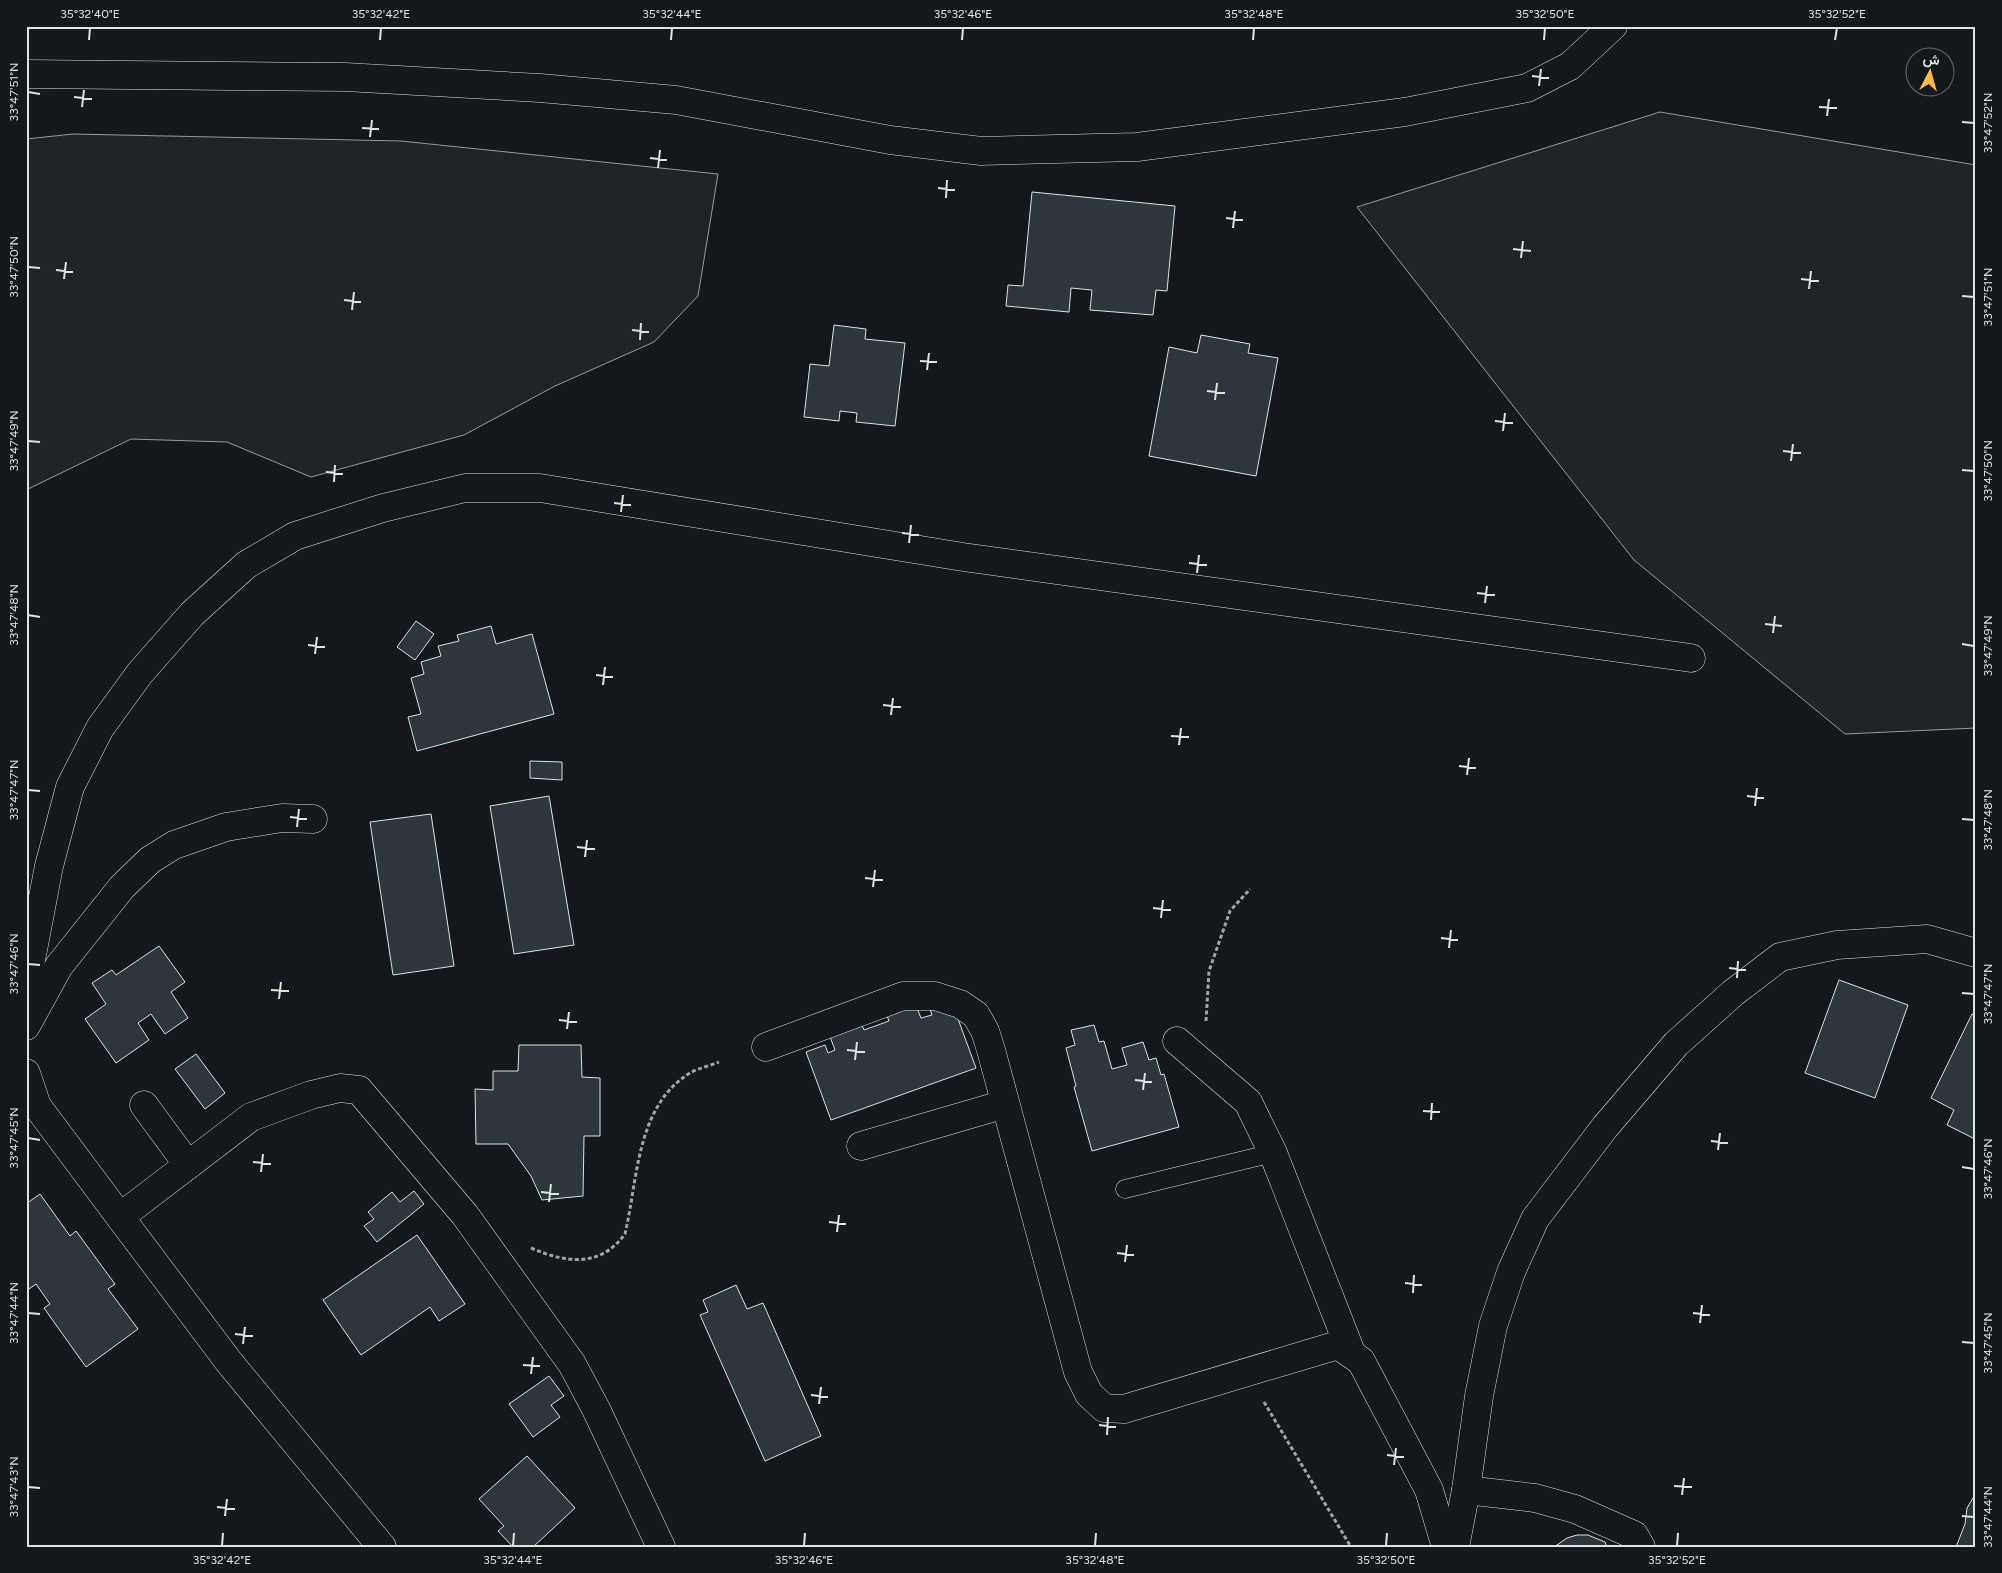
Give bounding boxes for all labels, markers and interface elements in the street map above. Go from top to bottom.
text: 35°32'40"E [60,7,120,21]
text: 35°32'42"E [352,7,410,21]
text: 35°32'44"E [642,7,702,21]
text: 35°32'46"E [934,7,992,21]
text: 35°32'48"E [1224,7,1284,21]
text: 35°32'50"E [1515,7,1575,21]
text: 35°32'52"E [1808,7,1866,21]
north arrow [1904,48,1954,98]
text: ش [1922,50,1941,69]
text: 33°47'51"N [7,63,21,121]
text: 33°47'52"N [1981,93,1995,153]
text: 33°47'50"N [7,236,21,298]
text: 33°47'51"N [1981,268,1995,326]
text: 33°47'49"N [7,410,21,472]
text: 33°47'50"N [1981,440,1995,502]
text: 33°47'48"N [7,584,21,646]
text: 33°47'49"N [1981,615,1995,677]
text: 33°47'47"N [7,760,21,820]
text: 33°47'48"N [1981,789,1995,851]
text: 33°47'46"N [7,933,21,995]
text: 33°47'47"N [1981,964,1995,1024]
text: 33°47'45"N [7,1107,21,1169]
text: 33°47'46"N [1981,1138,1995,1200]
text: 33°47'44"N [7,1282,21,1344]
text: 33°47'45"N [1981,1312,1995,1374]
text: 33°47'43"N [7,1457,21,1517]
text: 33°47'44"N [1981,1486,1995,1548]
text: 35°32'42"E [193,1553,251,1567]
text: 35°32'44"E [483,1553,543,1567]
text: 35°32'46"E [775,1553,833,1567]
text: 35°32'48"E [1065,1553,1125,1567]
text: 35°32'50"E [1356,1553,1416,1567]
text: 35°32'52"E [1648,1553,1706,1567]

